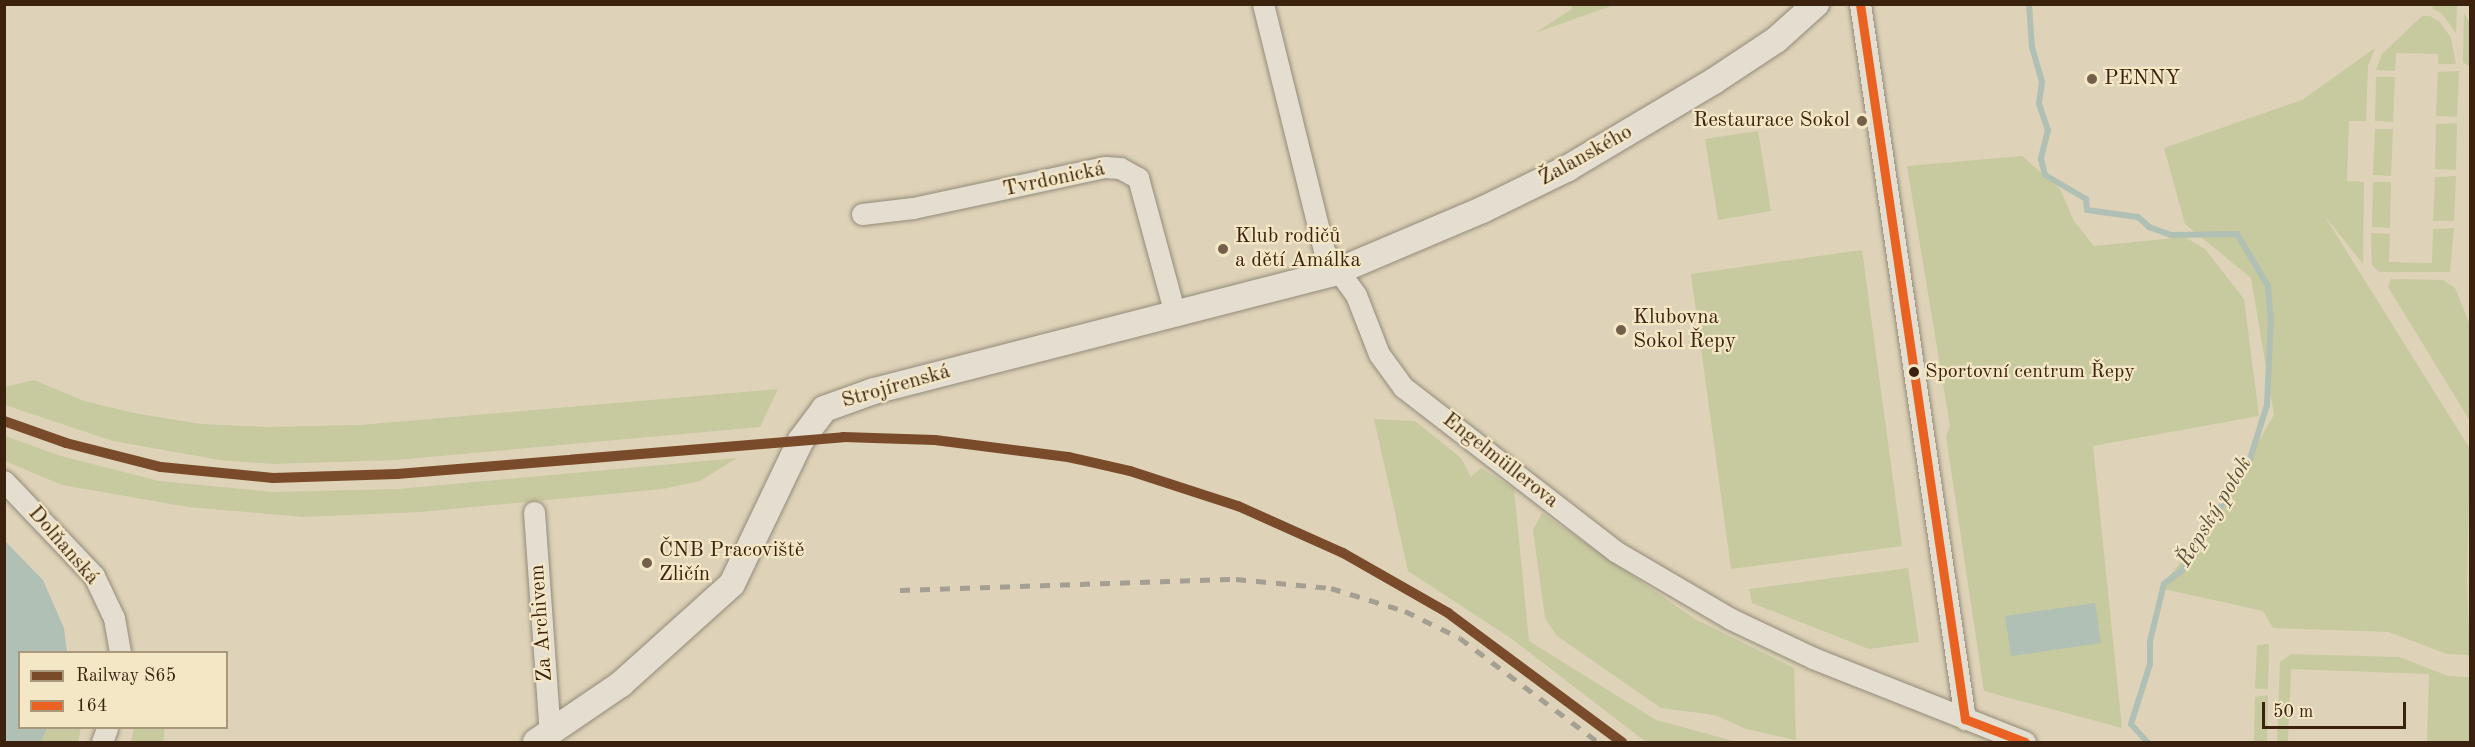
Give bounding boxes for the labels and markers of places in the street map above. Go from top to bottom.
place label: PENNY [2104,66,2180,92]
marker: PENNY [2085,72,2099,86]
place label: Restaurace Sokol [1693,108,1850,134]
marker: Restaurace Sokol [1855,114,1869,128]
place label: Klub rodičů a dětí Amálka [1235,224,1361,274]
marker: Klub rodičů a dětí Amálka [1216,242,1230,256]
place label: Klubovna Sokol Řepy [1633,305,1736,355]
marker: Klubovna Sokol Řepy [1614,323,1628,337]
place label: Sportovní centrum Řepy [1925,360,2135,384]
marker: Sportovní centrum Řepy [1908,366,1920,378]
place label: ČNB Pracoviště Zličín [659,538,804,588]
marker: ČNB Pracoviště Zličín [640,556,654,570]

